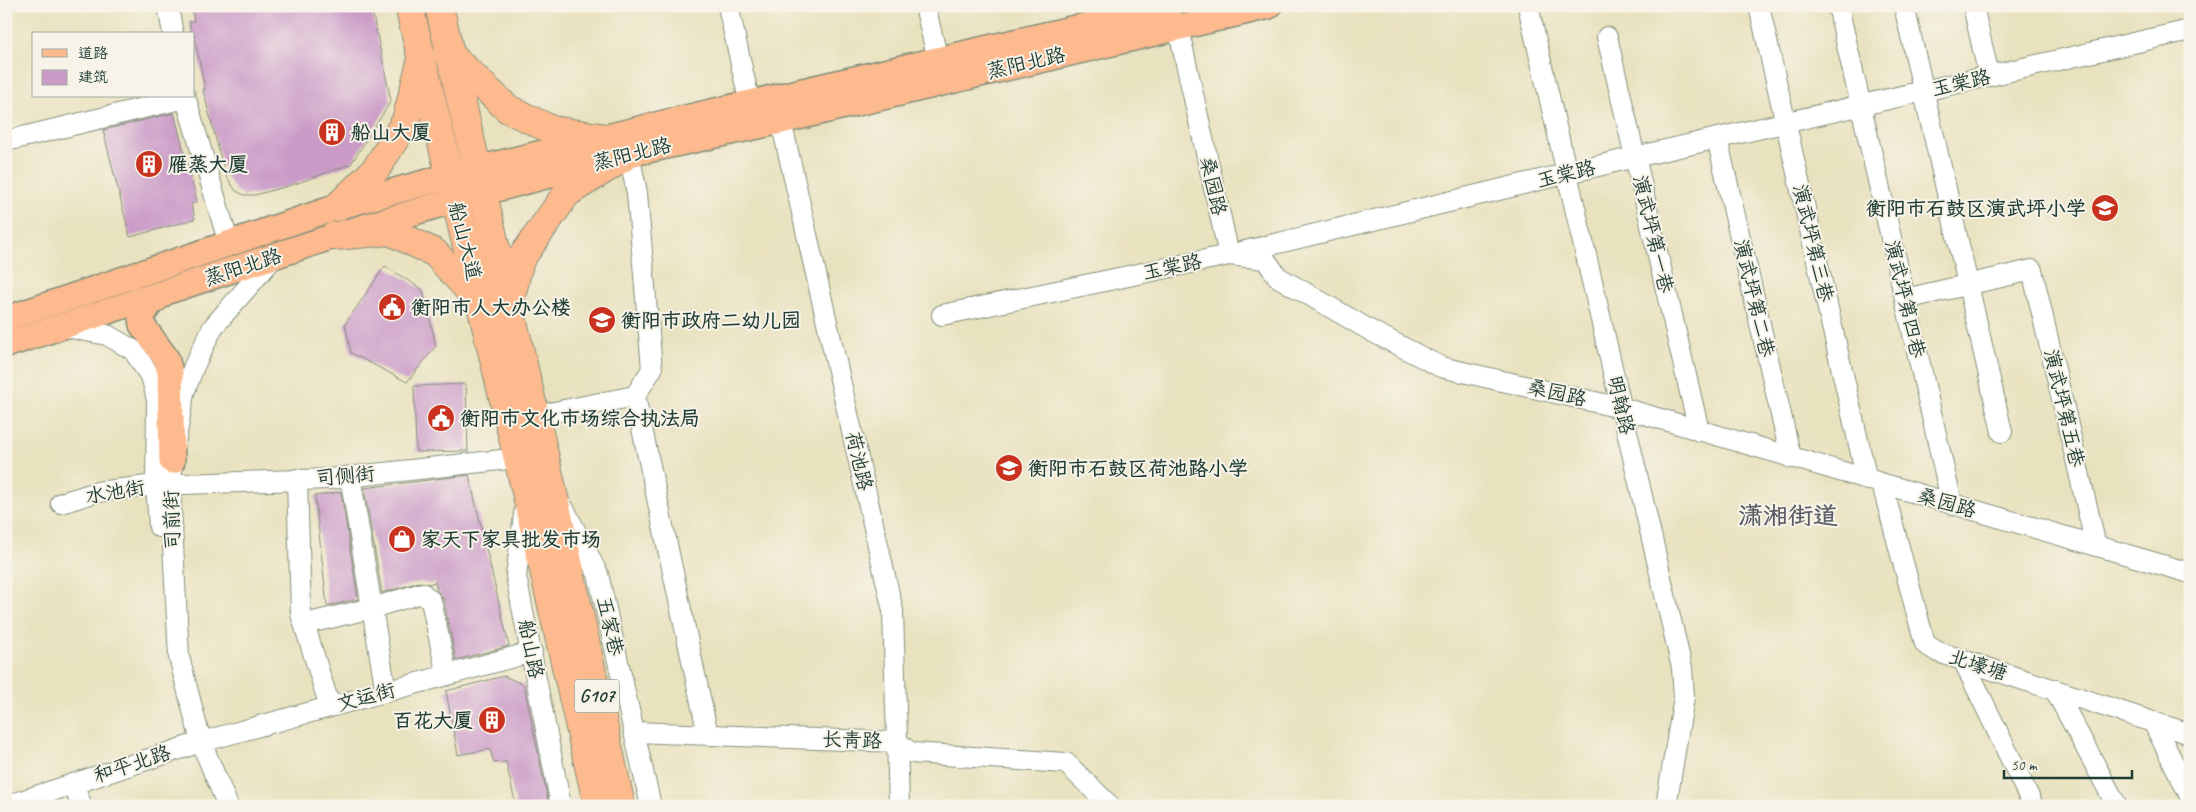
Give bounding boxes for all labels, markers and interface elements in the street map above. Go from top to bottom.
legend [32,32,195,98]
street label: 蒸阳北路 [984,42,1069,84]
text: 道路 [78,44,108,63]
street label: 玉棠路 [1929,64,1994,102]
text: 建筑 [78,68,108,87]
building icon: 船山大厦 [317,117,347,147]
place label: 船山大厦 [351,120,431,145]
street label: 蒸阳北路 [590,132,675,176]
building icon: 雁蒸大厦 [134,149,164,179]
place label: 雁蒸大厦 [168,152,248,177]
street label: 桑园路 [1194,154,1232,219]
street label: 玉棠路 [1534,154,1599,193]
street label: 演武坪第一巷 [1627,173,1679,296]
street label: 演武坪第三巷 [1787,182,1839,305]
school or university icon: 衡阳市石鼓区演武坪小学 [2090,193,2120,223]
place label: 衡阳市石鼓区演武坪小学 [1866,196,2086,221]
street label: 船山大道 [443,199,487,283]
street label: 演武坪第二巷 [1728,237,1780,360]
street label: 演武坪第四巷 [1879,238,1931,361]
street label: 蒸阳北路 [201,242,286,291]
street label: 玉棠路 [1140,248,1205,285]
public building icon: 衡阳市人大办公楼 [377,292,407,322]
place label: 衡阳市人大办公楼 [411,295,571,320]
school or university icon: 衡阳市政府二幼儿园 [587,305,617,335]
place label: 衡阳市政府二幼儿园 [621,308,801,333]
street label: 演武坪第五巷 [2038,347,2090,470]
street label: 明翰路 [1602,373,1640,438]
street label: 桑园路 [1525,374,1590,412]
public building icon: 衡阳市文化市场综合执法局 [426,403,456,433]
place label: 衡阳市文化市场综合执法局 [460,406,700,431]
street label: 荷池路 [840,429,878,494]
school or university icon: 衡阳市石鼓区荷池路小学 [994,453,1024,483]
place label: 衡阳市石鼓区荷池路小学 [1028,456,1248,481]
street label: 司侧街 [314,461,376,491]
street label: 水池街 [83,475,147,509]
street label: 桑园路 [1915,483,1980,524]
street label: 司前街 [158,490,186,550]
district label: 潇湘街道 [1738,500,1838,532]
shop icon: 家天下家具批发市场 [387,524,417,554]
place label: 家天下家具批发市场 [421,527,601,552]
street label: 五家巷 [591,594,629,659]
street label: 船山路 [513,617,549,682]
street label: 北壕塘 [1946,644,2010,686]
street label: 文运街 [334,677,398,717]
road number: G107 [574,679,620,712]
building icon: 百花大厦 [477,705,507,735]
place label: 百花大厦 [393,708,473,733]
street label: 长青路 [822,726,883,754]
street label: 和平北路 [90,739,175,788]
scale bar [2004,747,2131,779]
text: 50 m [2011,756,2038,775]

